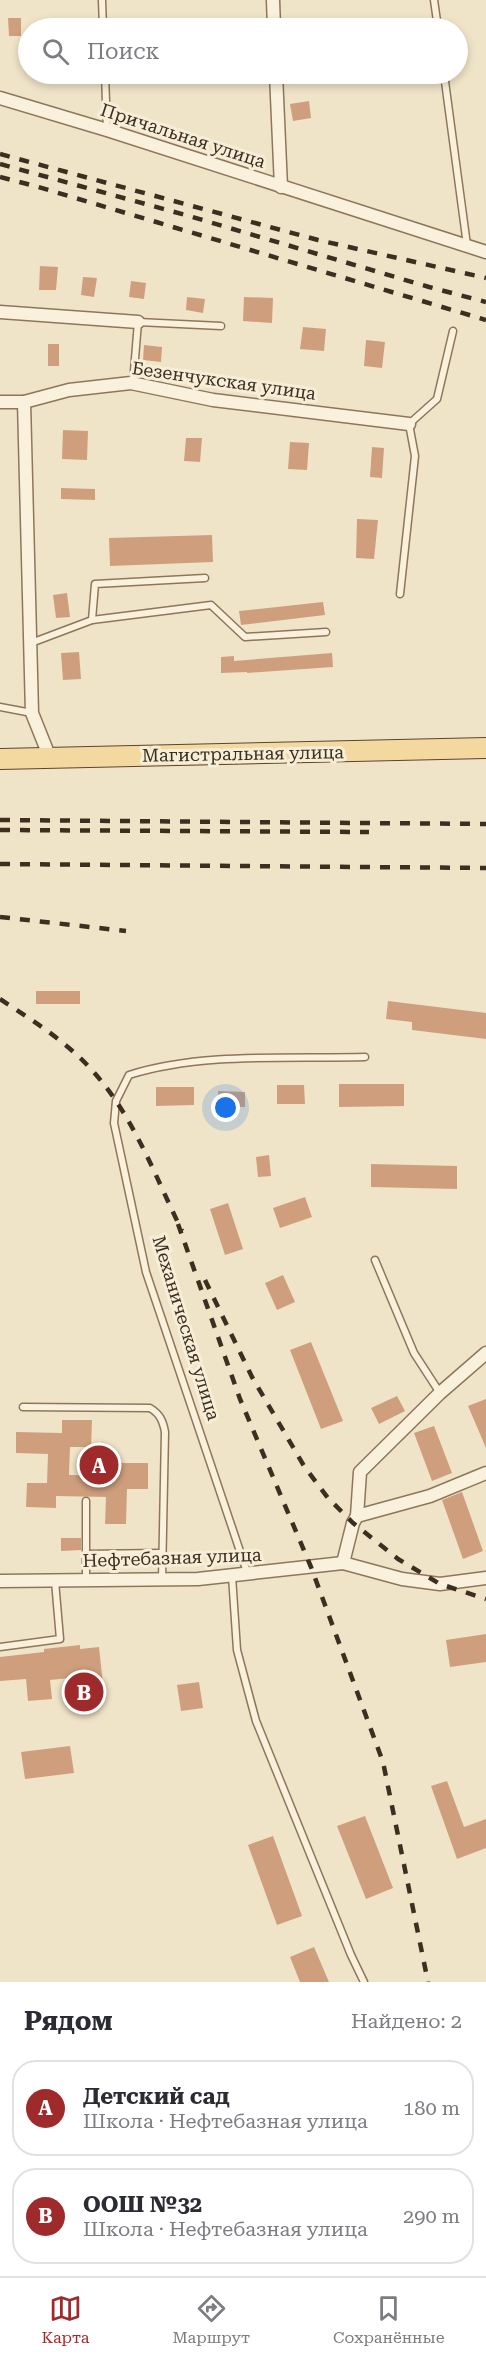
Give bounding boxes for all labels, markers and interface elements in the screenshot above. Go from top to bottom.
search box [18,18,468,84]
icon: search [39,35,72,68]
text: Поиск [87,39,159,64]
street label: Причальная улица [98,99,268,172]
street label: Безенчукская улица [131,357,318,404]
street label: Магистральная улица [142,741,344,766]
your location [211,1093,240,1122]
street label: Механическая улица [148,1233,225,1423]
pin: A [80,1442,118,1488]
street label: Нефтебазная улица [82,1544,262,1571]
pin: B [64,1670,104,1714]
text: Рядом [24,2006,113,2036]
text: Найдено: 2 [351,2009,462,2033]
text: Детский сад [83,2084,230,2109]
text: A [38,2096,53,2120]
text: 180 m [403,2096,460,2120]
text: Школа · Нефтебазная улица [83,2109,368,2133]
text: ООШ №32 [83,2192,202,2217]
text: B [38,2204,53,2228]
text: 290 m [403,2204,460,2228]
text: Школа · Нефтебазная улица [83,2217,368,2241]
tab: Карта [42,2292,89,2347]
tab: Маршрут [173,2292,250,2347]
tab: Сохранённые [333,2292,444,2347]

